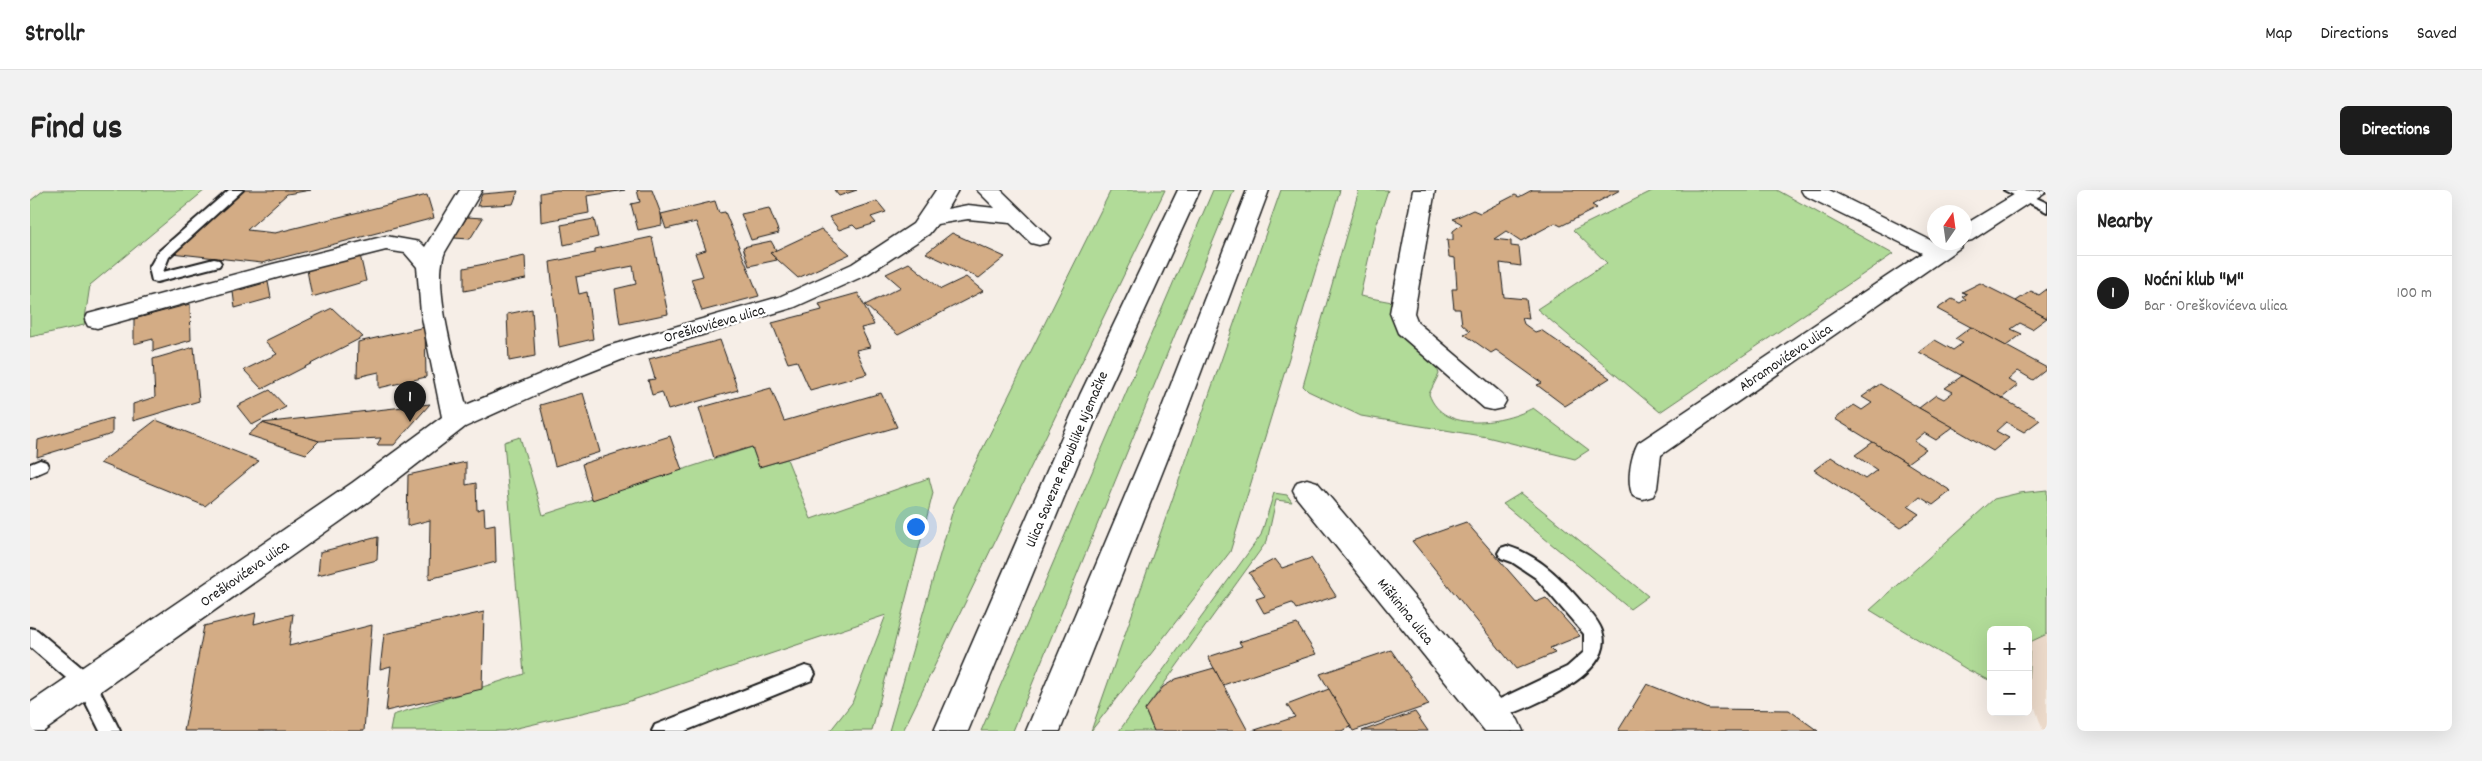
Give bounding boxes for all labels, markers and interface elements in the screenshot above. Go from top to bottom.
text: Strollr [25,18,84,52]
text: Map [2265,22,2292,47]
text: Directions [2320,22,2389,47]
text: Saved [2417,22,2457,47]
text: Find us [30,105,122,155]
button: Directions [2340,106,2452,155]
north arrow [1927,205,1972,250]
text: Nearby [2097,208,2152,238]
text: Noćni klub "M" [2144,268,2244,295]
text: 1 [2111,282,2115,305]
text: 100 m [2396,282,2432,305]
text: Bar · Oreškovićeva ulica [2144,295,2287,318]
street label: Oreškovićeva ulica [661,300,769,350]
street label: Abramovićeva ulica [1735,319,1838,398]
street label: Ulica Savezne Republike Njemačke [1021,368,1115,551]
pin: 1 [394,381,426,422]
your location [903,514,929,540]
street label: Oreškovićeva ulica [196,535,295,614]
street label: Miškinina ulica [1371,574,1439,651]
map controls [1987,626,2032,716]
button: + [1987,626,2032,671]
button: − [1987,671,2032,716]

